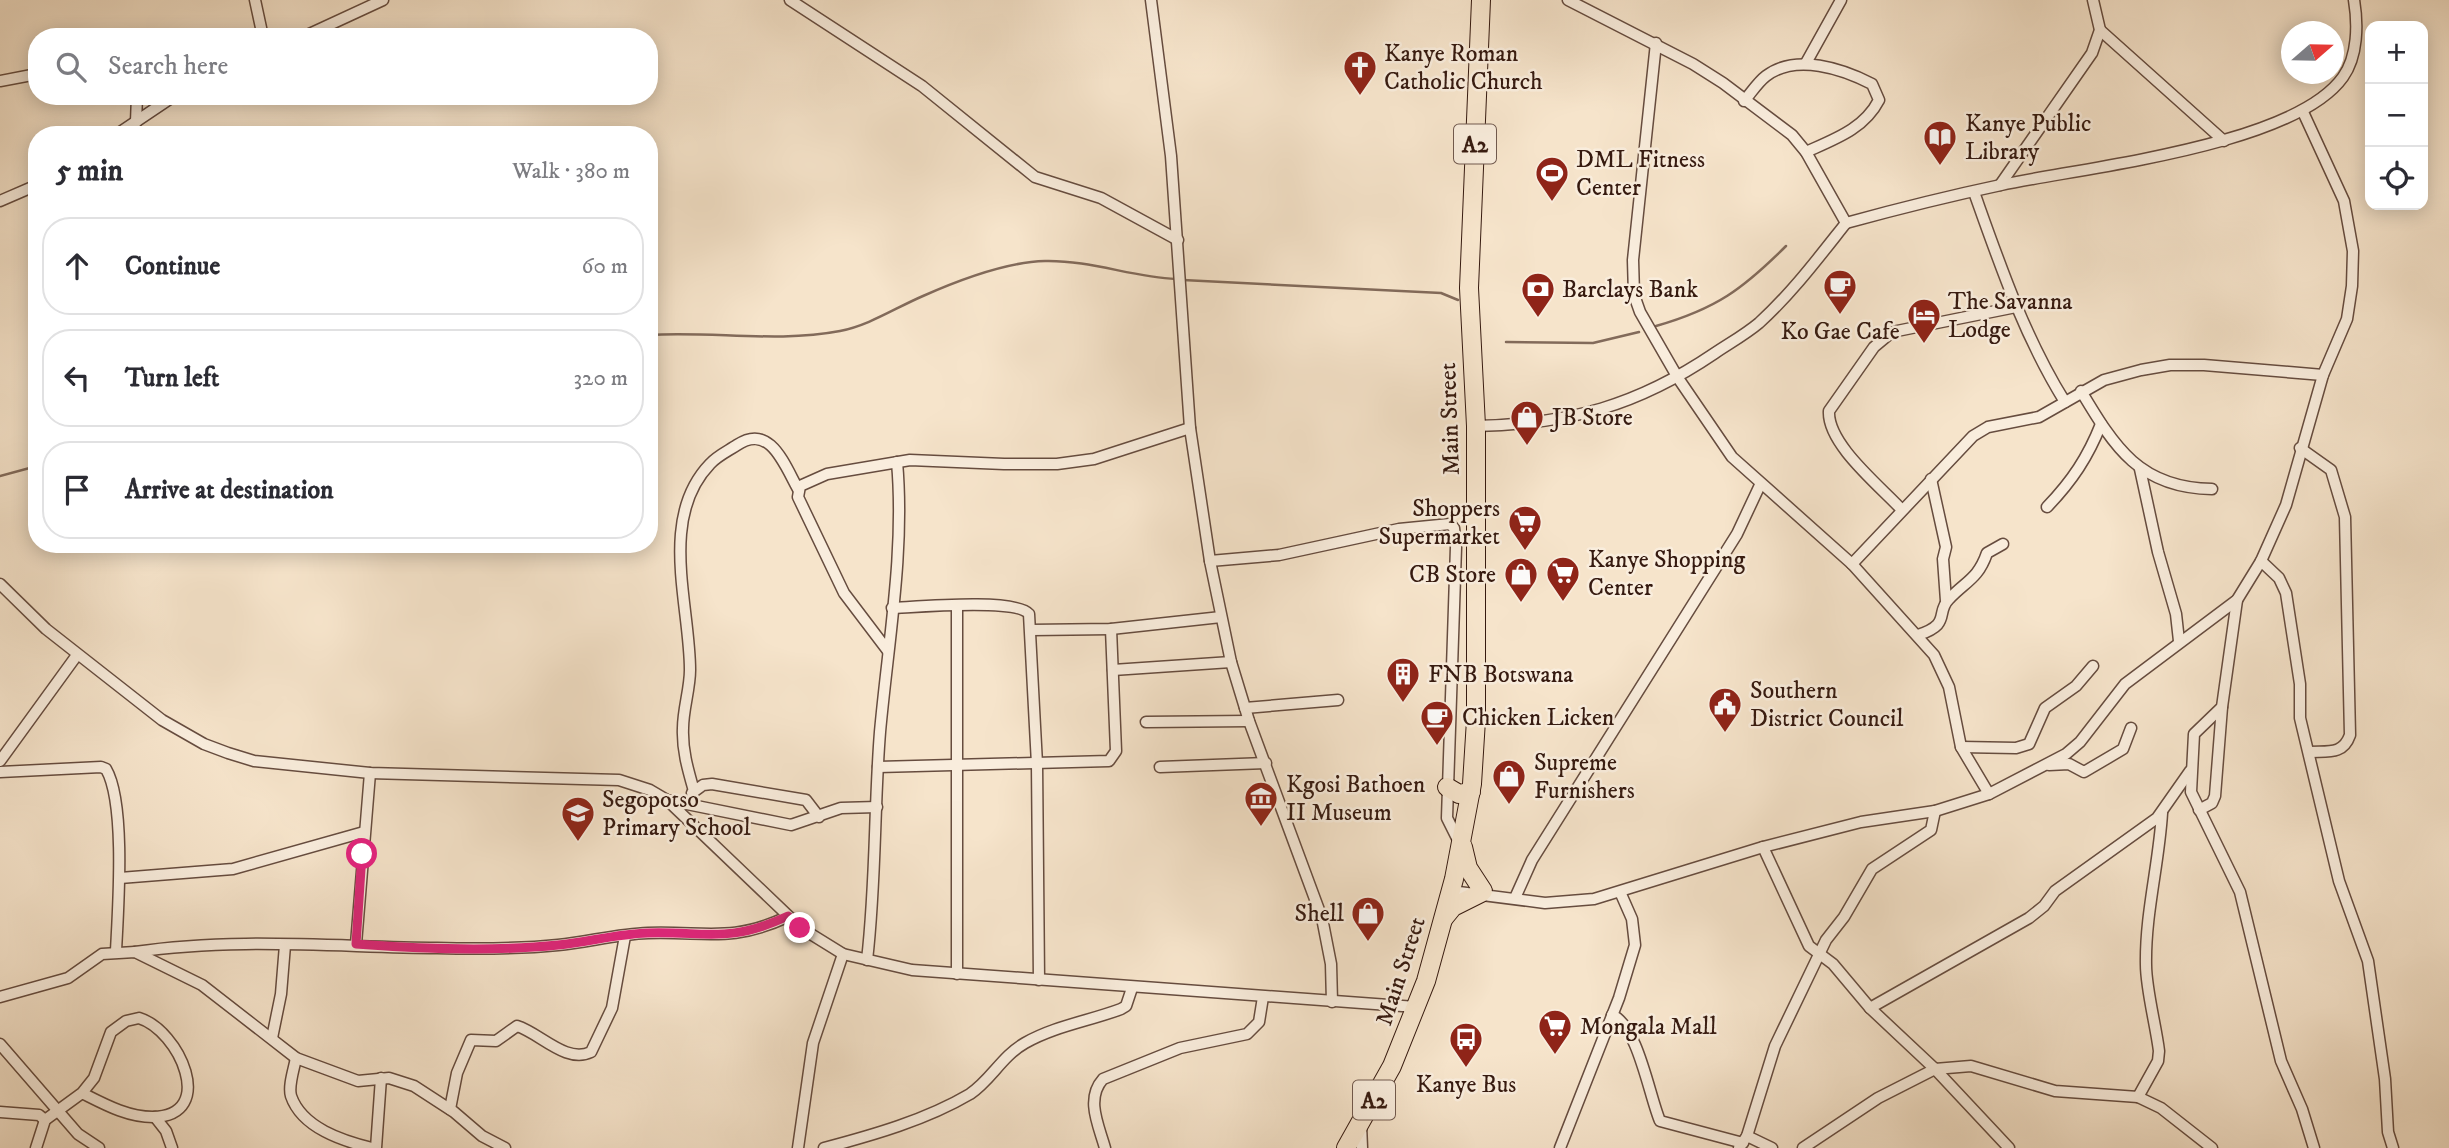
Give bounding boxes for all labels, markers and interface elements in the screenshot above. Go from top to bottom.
north arrow [2281,21,2344,84]
map controls [2365,21,2428,210]
button: + [2365,21,2428,84]
search box [28,28,658,105]
place label: Kanye Roman Catholic Church [1384,39,1543,97]
icon: search [52,48,90,86]
church icon: Kanye Roman Catholic Church [1341,48,1379,97]
text: Search here [108,50,228,83]
button: − [2365,84,2428,147]
place label: Kanye Public Library [1965,109,2091,167]
library icon: Kanye Public Library [1921,118,1959,167]
road number: A2 [1454,125,1496,164]
place label: DML Fitness Center [1576,145,1705,203]
button: locate [2365,147,2428,210]
text: 5 min [56,153,123,190]
sports icon: DML Fitness Center [1533,154,1571,203]
text: Walk · 380 m [512,157,630,186]
icon: ahead [58,247,96,285]
text: Continue [125,250,220,283]
text: 60 m [581,252,628,281]
cafe icon: Ko Gae Cafe [1821,267,1859,316]
bank icon: Barclays Bank [1519,270,1557,319]
place label: Barclays Bank [1562,275,1698,305]
place label: The Savanna Lodge [1948,287,2073,345]
hotel icon: The Savanna Lodge [1905,296,1943,345]
place label: Ko Gae Cafe [1780,317,1900,347]
icon: left [58,359,96,397]
text: Turn left [125,362,219,395]
street label: Main Street [1433,362,1467,476]
text: 320 m [574,364,628,393]
shop icon: JB Store [1508,398,1546,447]
place label: JB Store [1550,403,1633,433]
icon: arrive [58,471,96,509]
text: Arrive at destination [125,474,334,507]
place label: Shoppers Supermarket [1379,494,1500,552]
supermarket icon: Shoppers Supermarket [1506,503,1544,552]
place label: Kanye Shopping Center [1588,545,1745,603]
supermarket icon: Kanye Shopping Center [1544,554,1582,603]
shop icon: CB Store [1502,555,1540,604]
place label: CB Store [1409,560,1496,590]
building icon: FNB Botswana [1384,655,1422,704]
place label: FNB Botswana [1428,660,1574,690]
place label: Southern District Council [1750,676,1904,734]
public building icon: Southern District Council [1706,685,1744,734]
cafe icon: Chicken Licken [1418,698,1456,747]
place label: Chicken Licken [1462,703,1615,733]
place label: Supreme Furnishers [1534,748,1635,806]
shop icon: Supreme Furnishers [1490,757,1528,806]
place label: Kgosi Bathoen II Museum [1286,770,1426,828]
museum icon: Kgosi Bathoen II Museum [1242,779,1280,828]
place label: Segopotso Primary School [602,785,751,843]
school or university icon: Segopotso Primary School [559,794,597,843]
route start [346,838,377,869]
shop icon: Shell [1349,894,1387,943]
place label: Shell [1295,899,1345,929]
route end [784,912,815,943]
street label: Main Street [1369,913,1433,1030]
supermarket icon: Mongala Mall [1536,1007,1574,1056]
place label: Mongala Mall [1580,1012,1718,1042]
bus stop icon: Kanye Bus [1447,1020,1485,1069]
place label: Kanye Bus [1416,1070,1516,1100]
road number: A2 [1353,1080,1395,1120]

